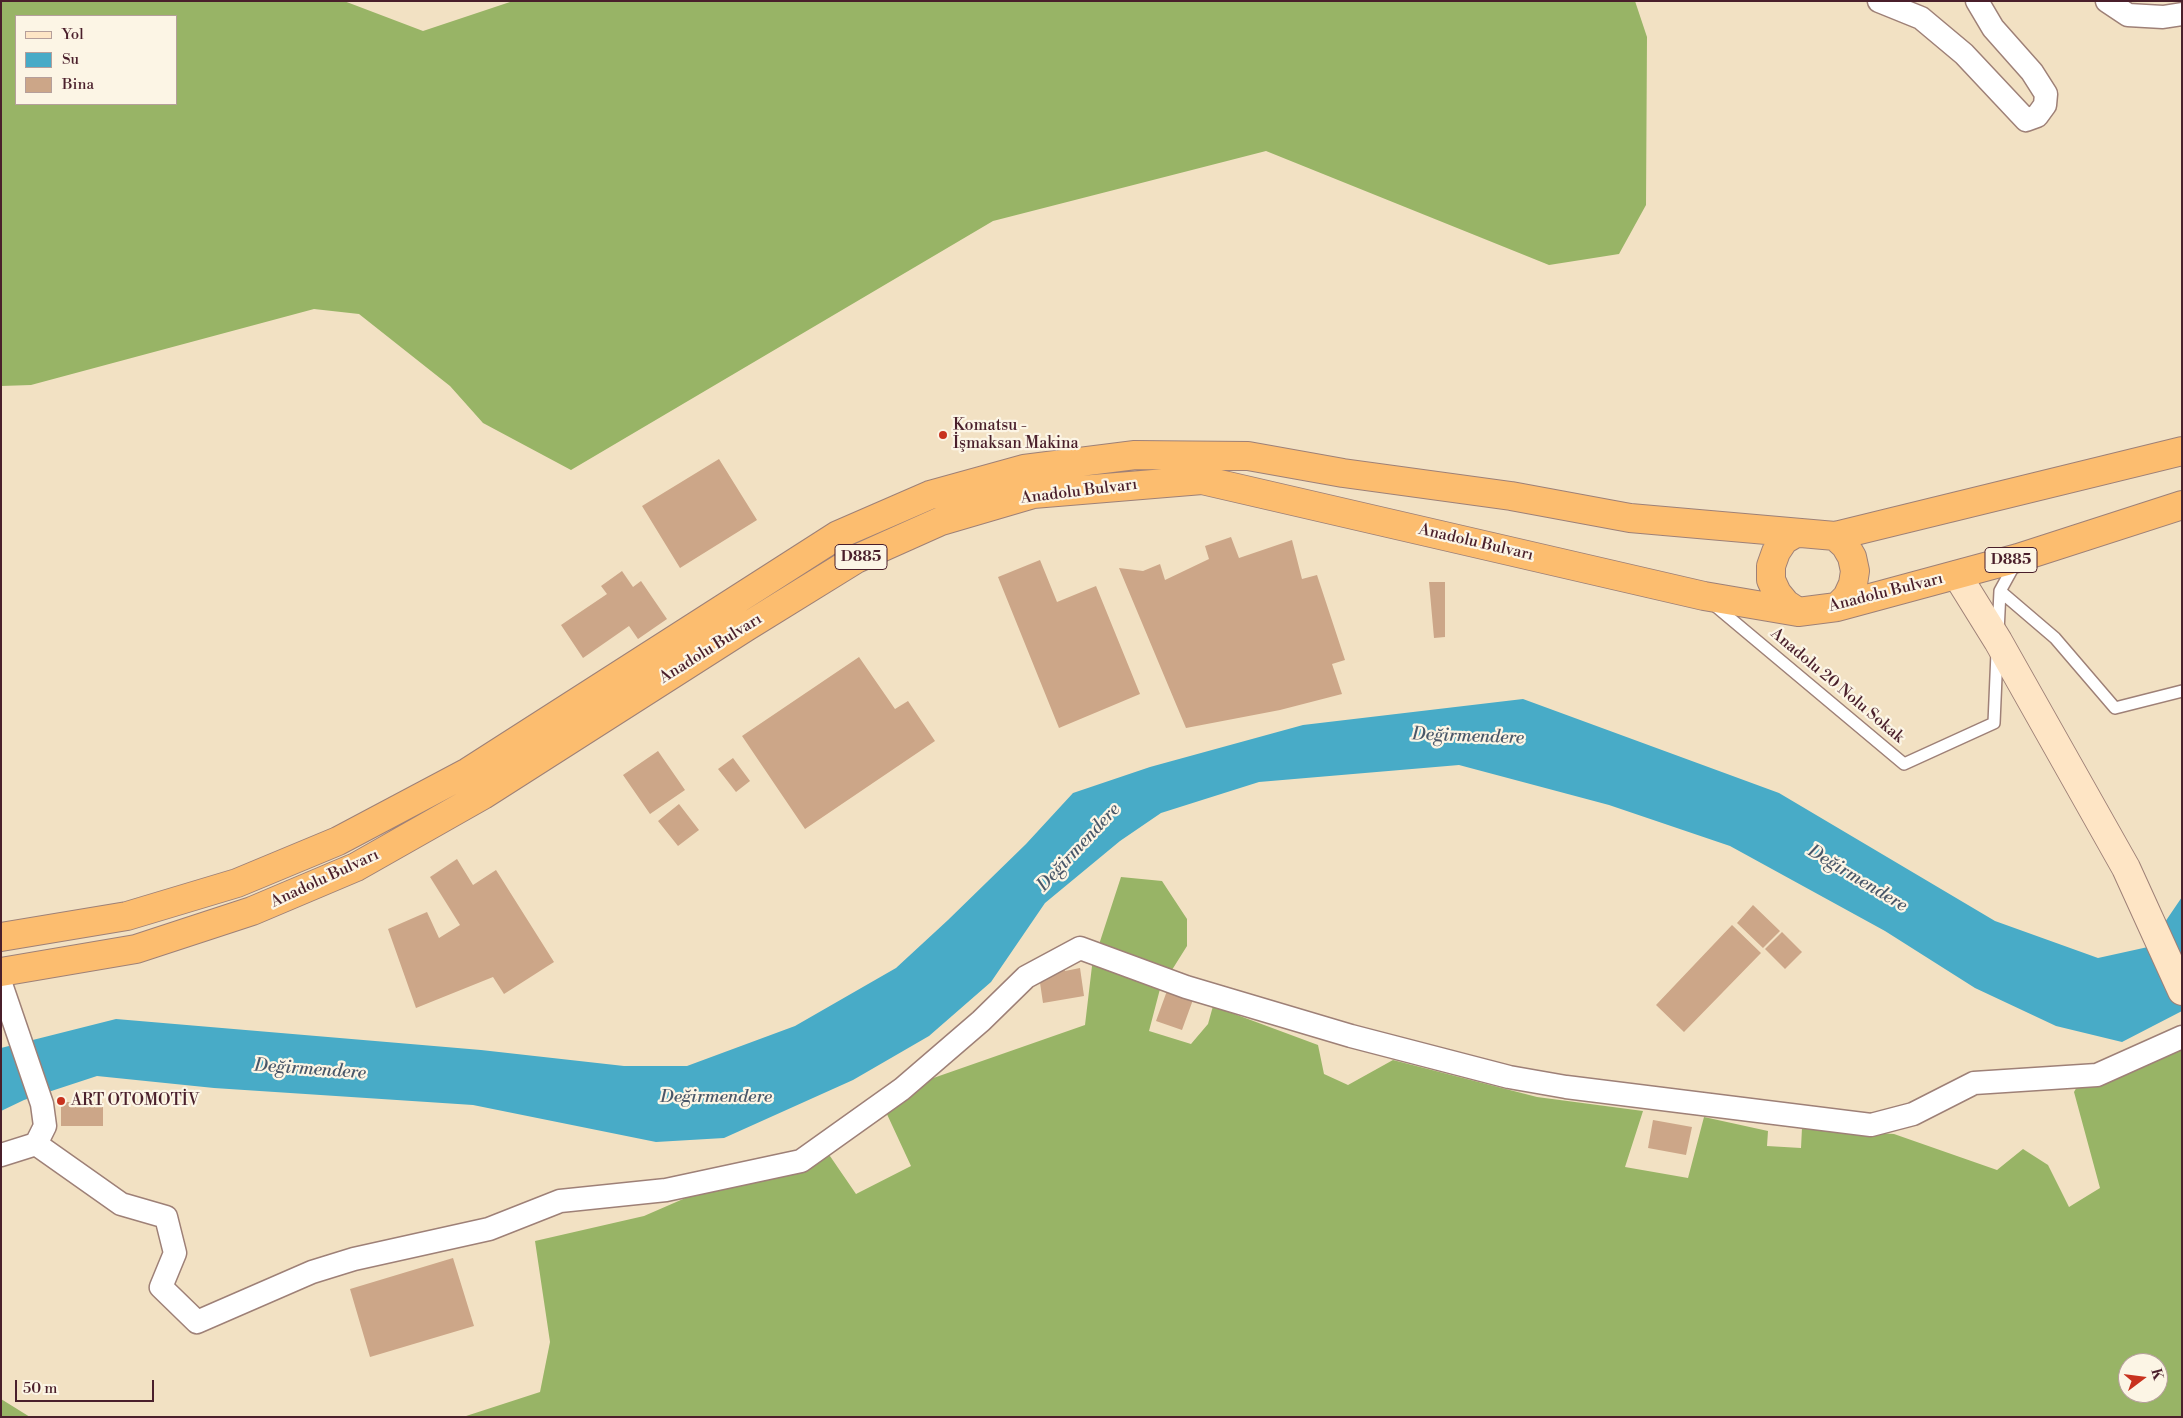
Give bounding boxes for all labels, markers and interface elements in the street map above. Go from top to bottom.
legend [15,15,178,105]
text: Yol [62,25,84,44]
text: Su [62,50,79,69]
text: Bina [62,75,94,94]
place label: Komatsu - İşmaksan Makina [953,416,1079,454]
marker: Komatsu - İşmaksan Makina [937,429,949,441]
street label: Anadolu Bulvarı [1020,475,1138,509]
street label: Anadolu Bulvarı [1417,520,1535,566]
road number: D885 [835,544,887,570]
road number: D885 [1985,548,2037,572]
street label: Anadolu Bulvarı [1827,570,1945,616]
street label: Anadolu Bulvarı [656,610,766,688]
street label: Anadolu 20 Nolu Sokak [1766,625,1908,747]
water label: Değirmendere [1412,724,1524,750]
water label: Değirmendere [1033,800,1125,896]
water label: Değirmendere [1803,841,1911,917]
street label: Anadolu Bulvarı [268,846,382,912]
water label: Değirmendere [253,1055,367,1085]
water label: Değirmendere [660,1087,772,1109]
place label: ART OTOMOTİV [71,1091,199,1111]
marker: ART OTOMOTİV [55,1095,67,1107]
north arrow [2118,1353,2168,1403]
text: K [2146,1367,2167,1382]
scale bar [18,1370,156,1402]
text: 50 m [23,1379,57,1398]

